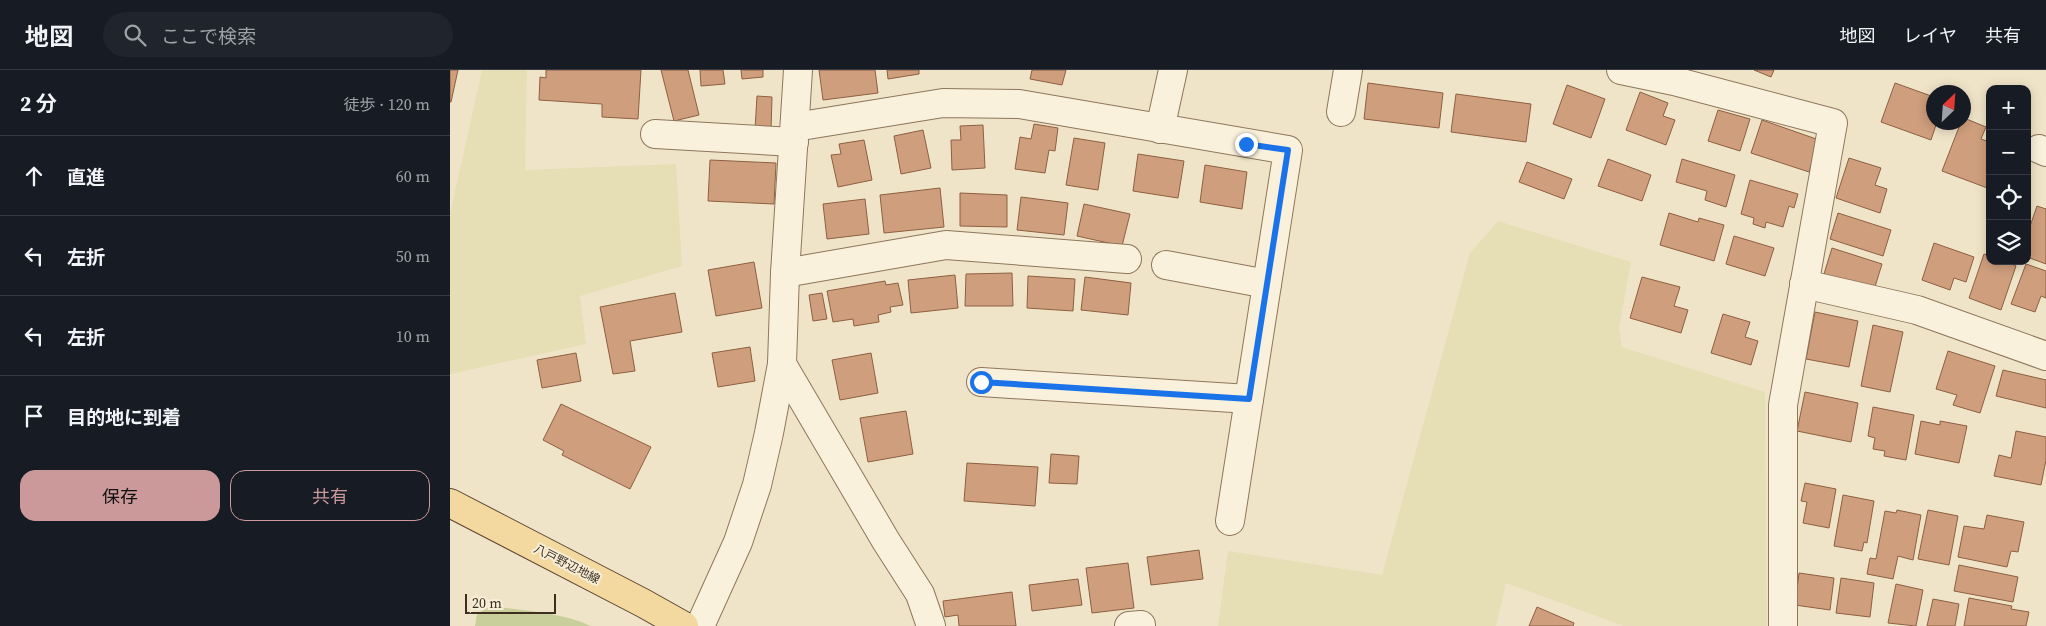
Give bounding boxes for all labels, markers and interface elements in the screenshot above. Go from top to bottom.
search box [103,12,453,57]
text: 地図 [25,20,73,53]
icon: search [121,21,149,49]
text: ここで検索 [161,23,256,49]
text: 地図 [1840,23,1876,48]
text: レイヤ [1904,23,1957,48]
text: 共有 [1985,23,2021,48]
north arrow [1926,85,1971,130]
map controls [1986,85,2031,265]
button: + [1986,85,2031,130]
text: 2 分 [20,89,57,118]
text: 徒歩 · 120 m [344,93,430,115]
button: − [1986,130,2031,175]
route end [1235,133,1258,156]
icon: ahead [20,162,48,190]
text: 直進 [67,164,105,190]
text: 60 m [396,165,430,187]
button: locate [1986,175,2031,220]
button: layers [1986,220,2031,265]
icon: left [20,242,48,270]
text: 左折 [67,244,105,270]
text: 50 m [396,245,430,267]
icon: left [20,322,48,350]
text: 左折 [67,324,105,350]
text: 10 m [396,325,430,347]
route start [970,371,993,394]
icon: arrive [20,402,48,430]
text: 目的地に到着 [67,404,181,430]
button: 保存 [20,470,220,521]
button: 共有 [230,470,430,521]
street label: 八戸野辺地線 [531,541,603,587]
scale bar [465,591,556,614]
text: 20 m [472,593,502,613]

